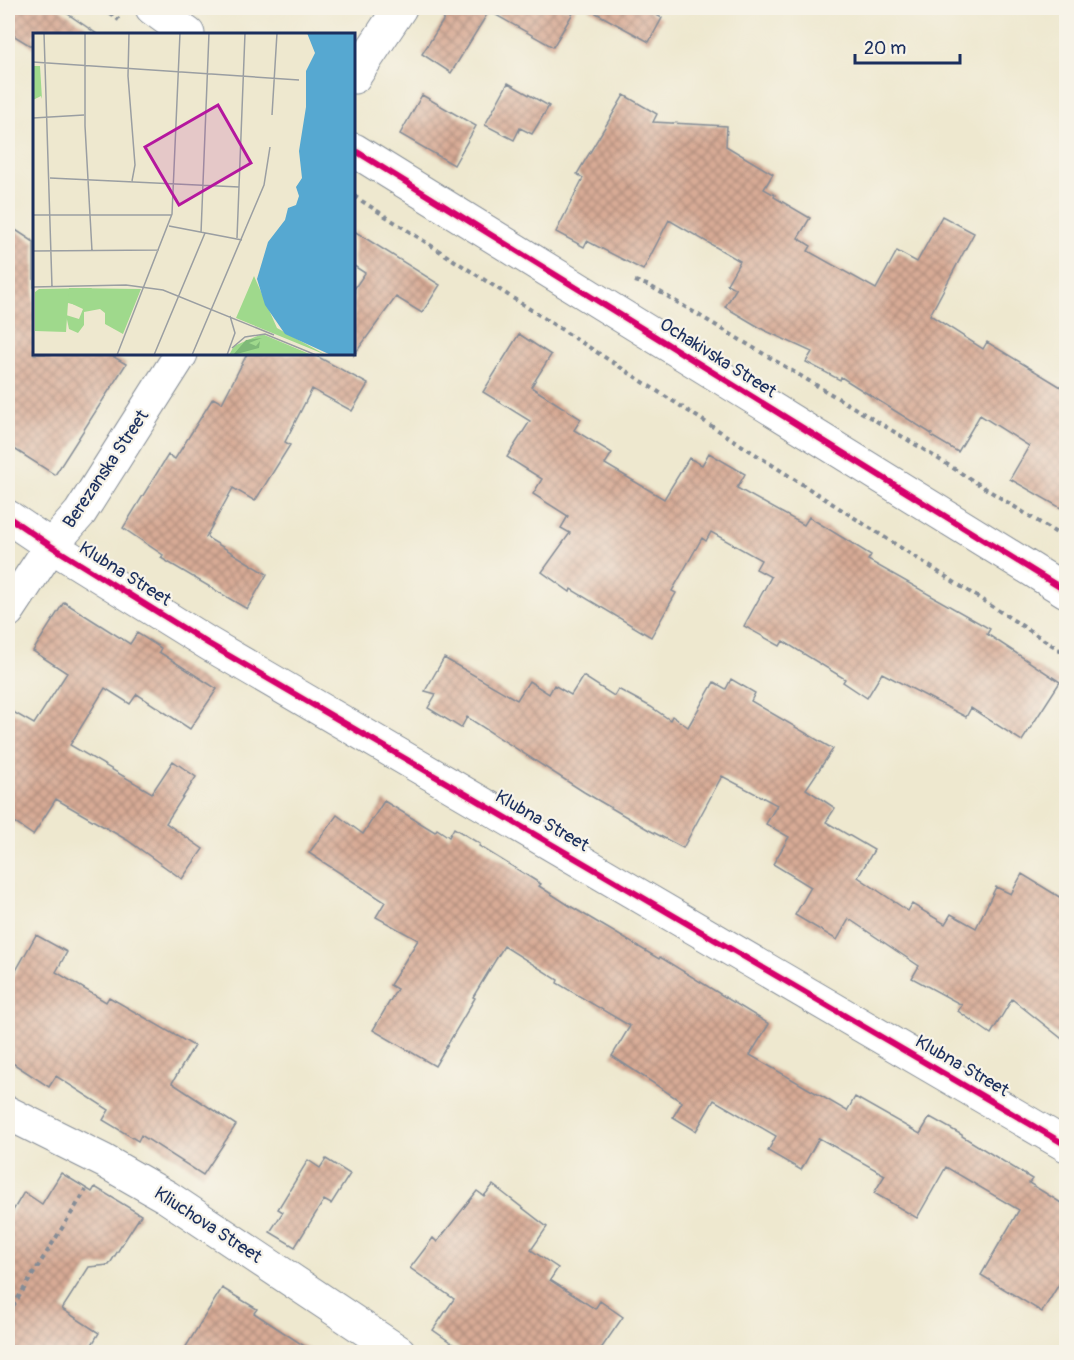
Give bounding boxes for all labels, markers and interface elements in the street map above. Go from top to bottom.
scale bar [855,27,960,65]
inset map [33,33,356,356]
text: 20 m [864,37,906,60]
street label: Ochakivska Street [655,313,781,403]
street label: Berezanska Street [58,405,154,533]
street label: Klubna Street [75,537,176,612]
street label: Klubna Street [491,785,594,857]
street label: Klubna Street [911,1030,1014,1102]
street label: Kliuchova Street [150,1182,267,1269]

